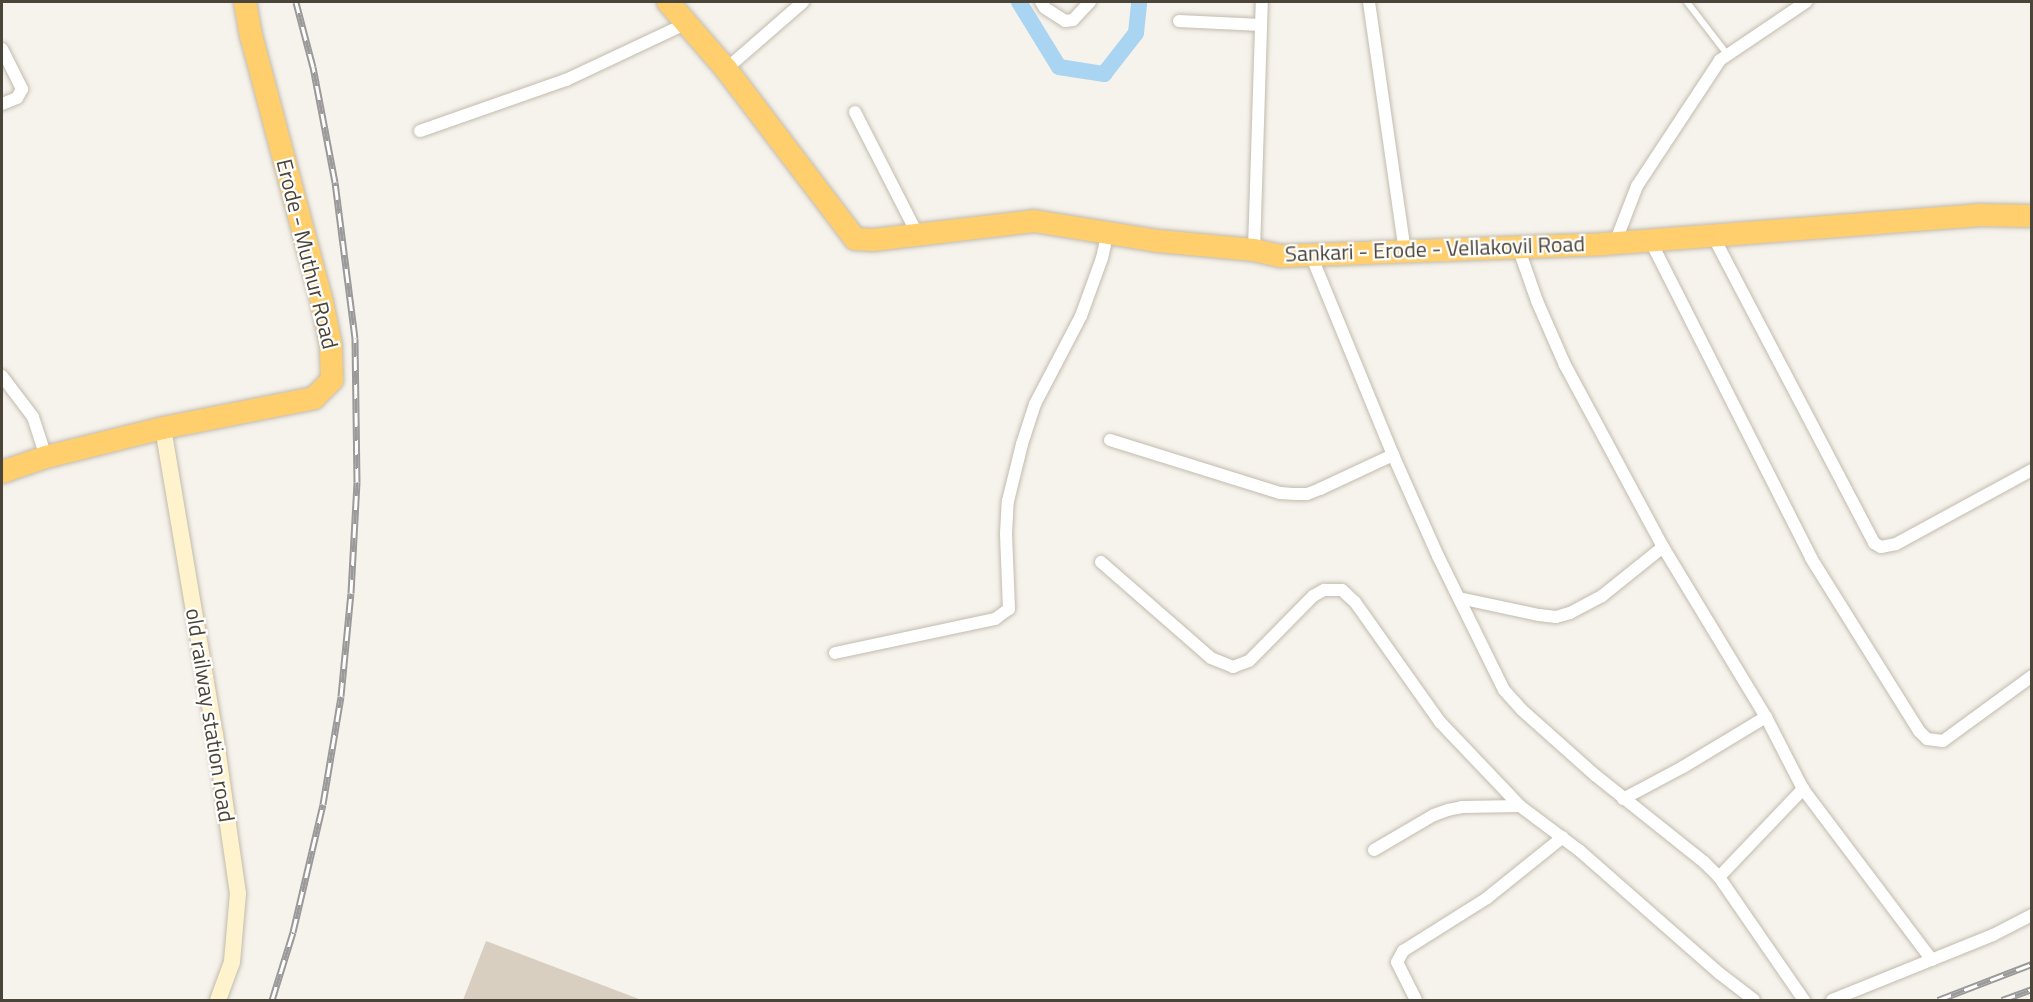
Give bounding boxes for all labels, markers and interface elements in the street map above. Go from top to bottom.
street label: Erode - Muthur Road [271,156,343,352]
street label: Sankari - Erode - Vellakovil Road [1285,231,1585,267]
street label: old railway station road [180,606,240,824]

